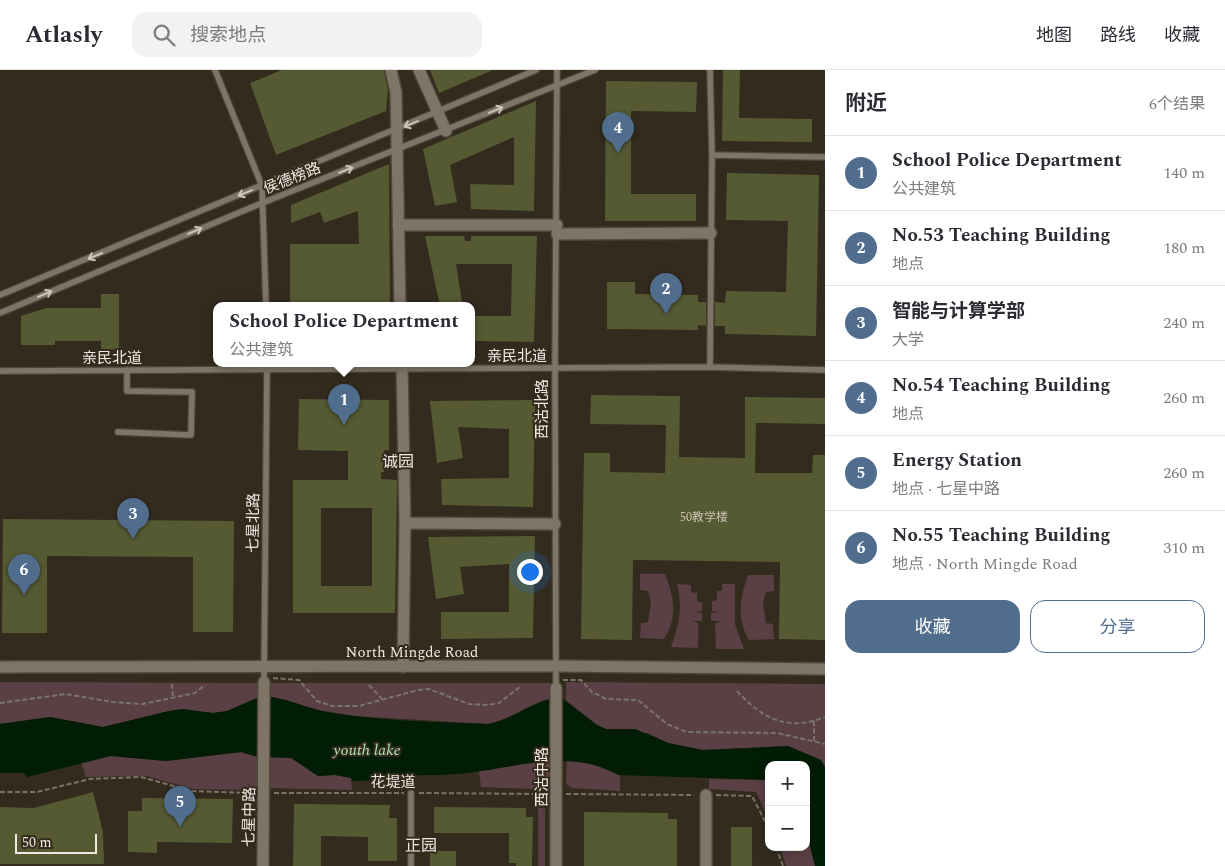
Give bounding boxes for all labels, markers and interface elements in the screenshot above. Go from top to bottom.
search box [132,12,482,57]
text: Atlasly [25,17,102,53]
icon: search [150,21,178,49]
text: 搜索地点 [190,21,266,50]
text: 地图 [1036,22,1072,49]
text: 路线 [1100,22,1136,49]
text: 收藏 [1164,22,1200,49]
text: 附近 [845,88,887,120]
text: 6个结果 [1149,92,1205,116]
one-way arrow [488,105,504,114]
pin: 4 [602,112,634,153]
one-way arrow [404,119,419,129]
text: School Police Department [892,146,1122,175]
street label: 侯德榜路 [260,157,324,200]
text: 1 [857,161,865,185]
text: 140 m [1163,161,1205,185]
one-way arrow [338,165,353,174]
text: 公共建筑 [892,177,956,201]
one-way arrow [238,189,253,199]
text: No.53 Teaching Building [892,221,1111,250]
one-way arrow [187,226,202,236]
text: 2 [857,236,865,260]
text: 180 m [1163,236,1205,260]
one-way arrow [88,251,103,261]
text: 地点 [892,252,924,276]
pin: 2 [650,273,682,314]
one-way arrow [37,289,52,298]
text: 智能与计算学部 [892,297,1025,326]
popup [213,302,475,367]
text: School Police Department [229,307,459,336]
text: 3 [857,311,865,335]
text: 240 m [1163,311,1205,335]
text: 大学 [892,328,924,352]
text: 公共建筑 [229,338,293,362]
street label: 亲民北道 [487,345,547,368]
street label: 亲民北道 [82,347,142,370]
text: No.54 Teaching Building [892,371,1111,400]
street label: 西沽北路 [531,379,554,439]
pin: 1 [328,384,360,425]
text: 4 [857,386,865,410]
text: 260 m [1163,386,1205,410]
text: 地点 [892,402,924,426]
text: Energy Station [892,446,1022,475]
district label: 诚园 [382,450,414,474]
text: 5 [857,461,865,485]
text: 260 m [1163,461,1205,485]
text: 地点 · 七星中路 [892,477,1000,501]
street label: 七星北路 [241,493,266,553]
pin: 3 [117,498,149,539]
house number: 50教学楼 [680,508,728,527]
text: No.55 Teaching Building [892,521,1111,550]
text: 6 [857,536,865,560]
text: 310 m [1163,536,1205,560]
text: 地点 · North Mingde Road [892,552,1078,576]
pin: 6 [8,554,40,595]
your location [517,559,543,585]
button: 收藏 [845,600,1020,653]
button: 分享 [1030,600,1205,653]
street label: North Mingde Road [346,641,478,664]
water label: youth lake [332,738,401,762]
street label: 西沽中路 [531,747,554,807]
map controls [765,761,810,851]
button: + [765,761,810,806]
street label: 花堤道 [370,771,416,794]
pin: 5 [164,786,196,827]
street label: 七星中路 [237,787,262,847]
button: − [765,806,810,851]
scale bar [15,831,98,854]
text: 50 m [22,832,52,853]
district label: 正园 [405,834,437,858]

